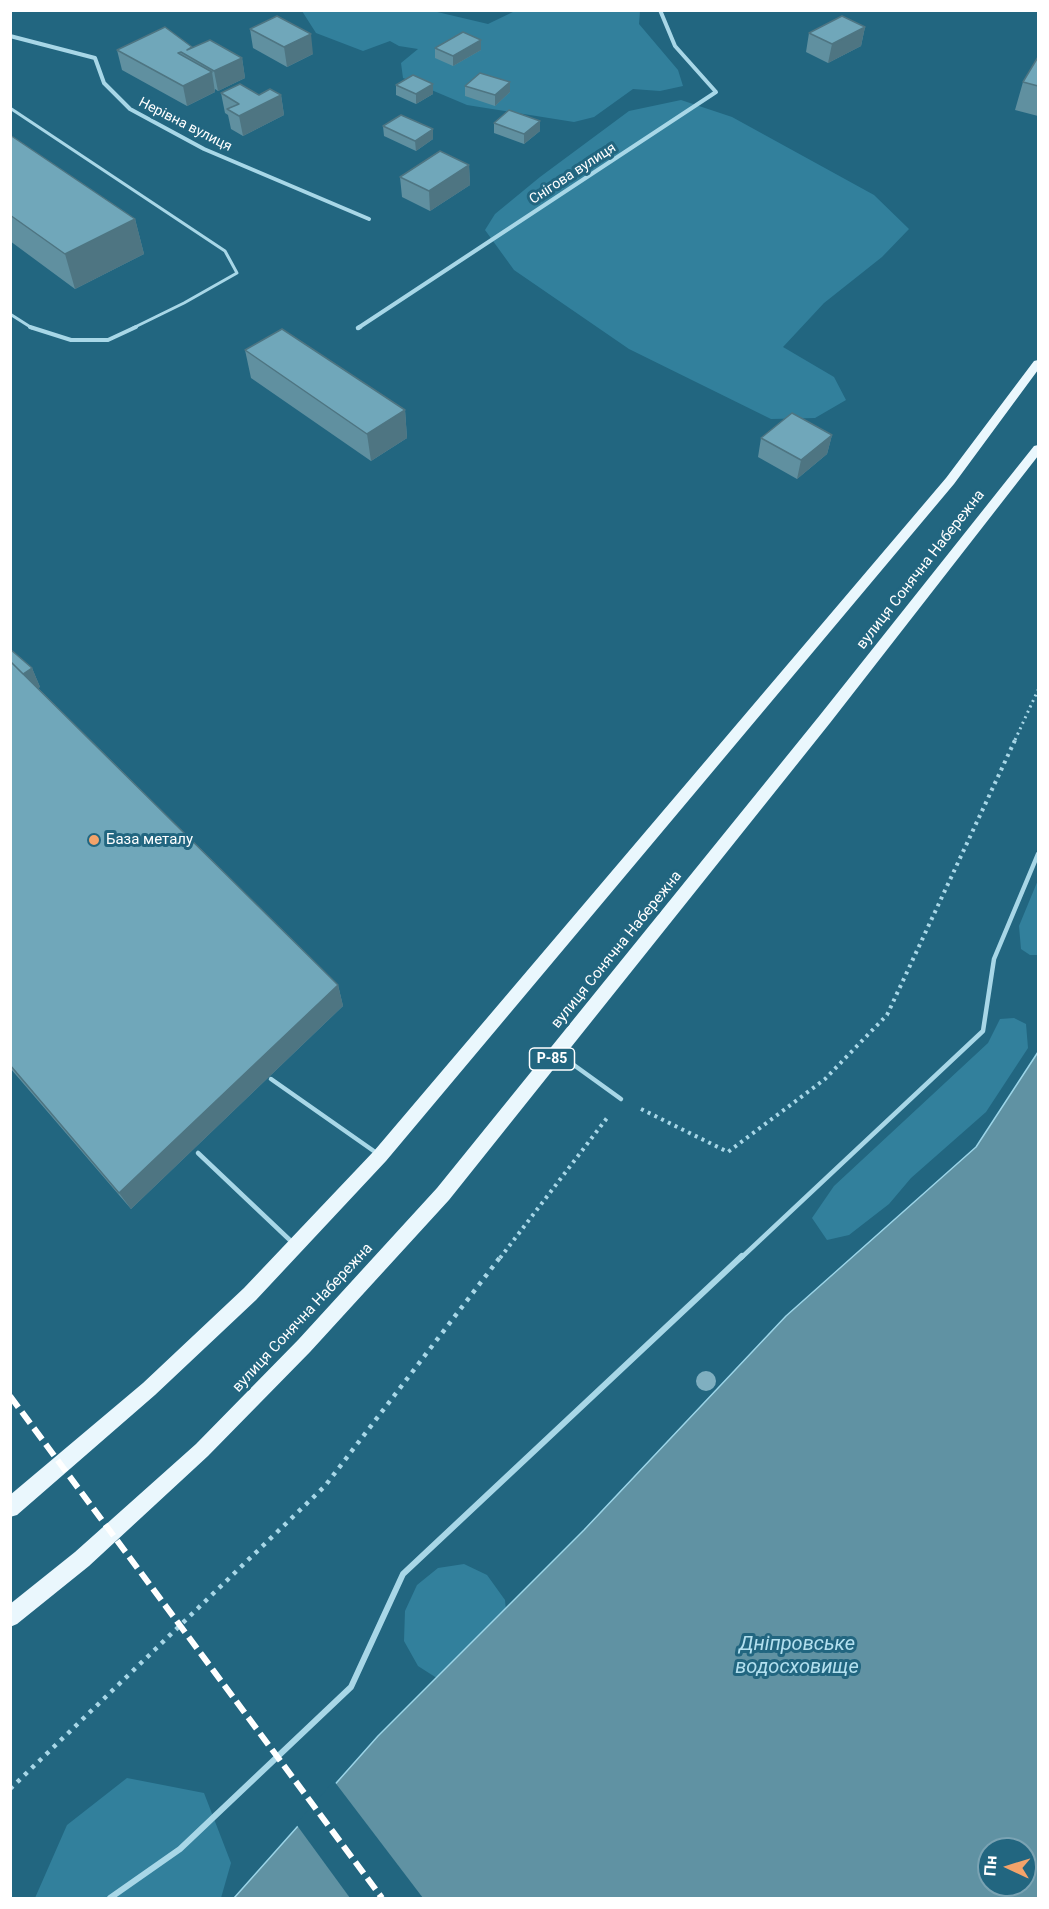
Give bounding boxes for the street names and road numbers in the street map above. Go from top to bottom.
street label: Нерівна вулиця [136,94,234,156]
street label: Снігова вулиця [527,140,619,208]
street label: вулиця Сонячна Набережна [853,487,989,653]
street label: вулиця Сонячна Набережна [548,868,686,1032]
road number: Р-85 [530,1048,574,1070]
street label: вулиця Сонячна Набережна [229,1240,377,1396]

